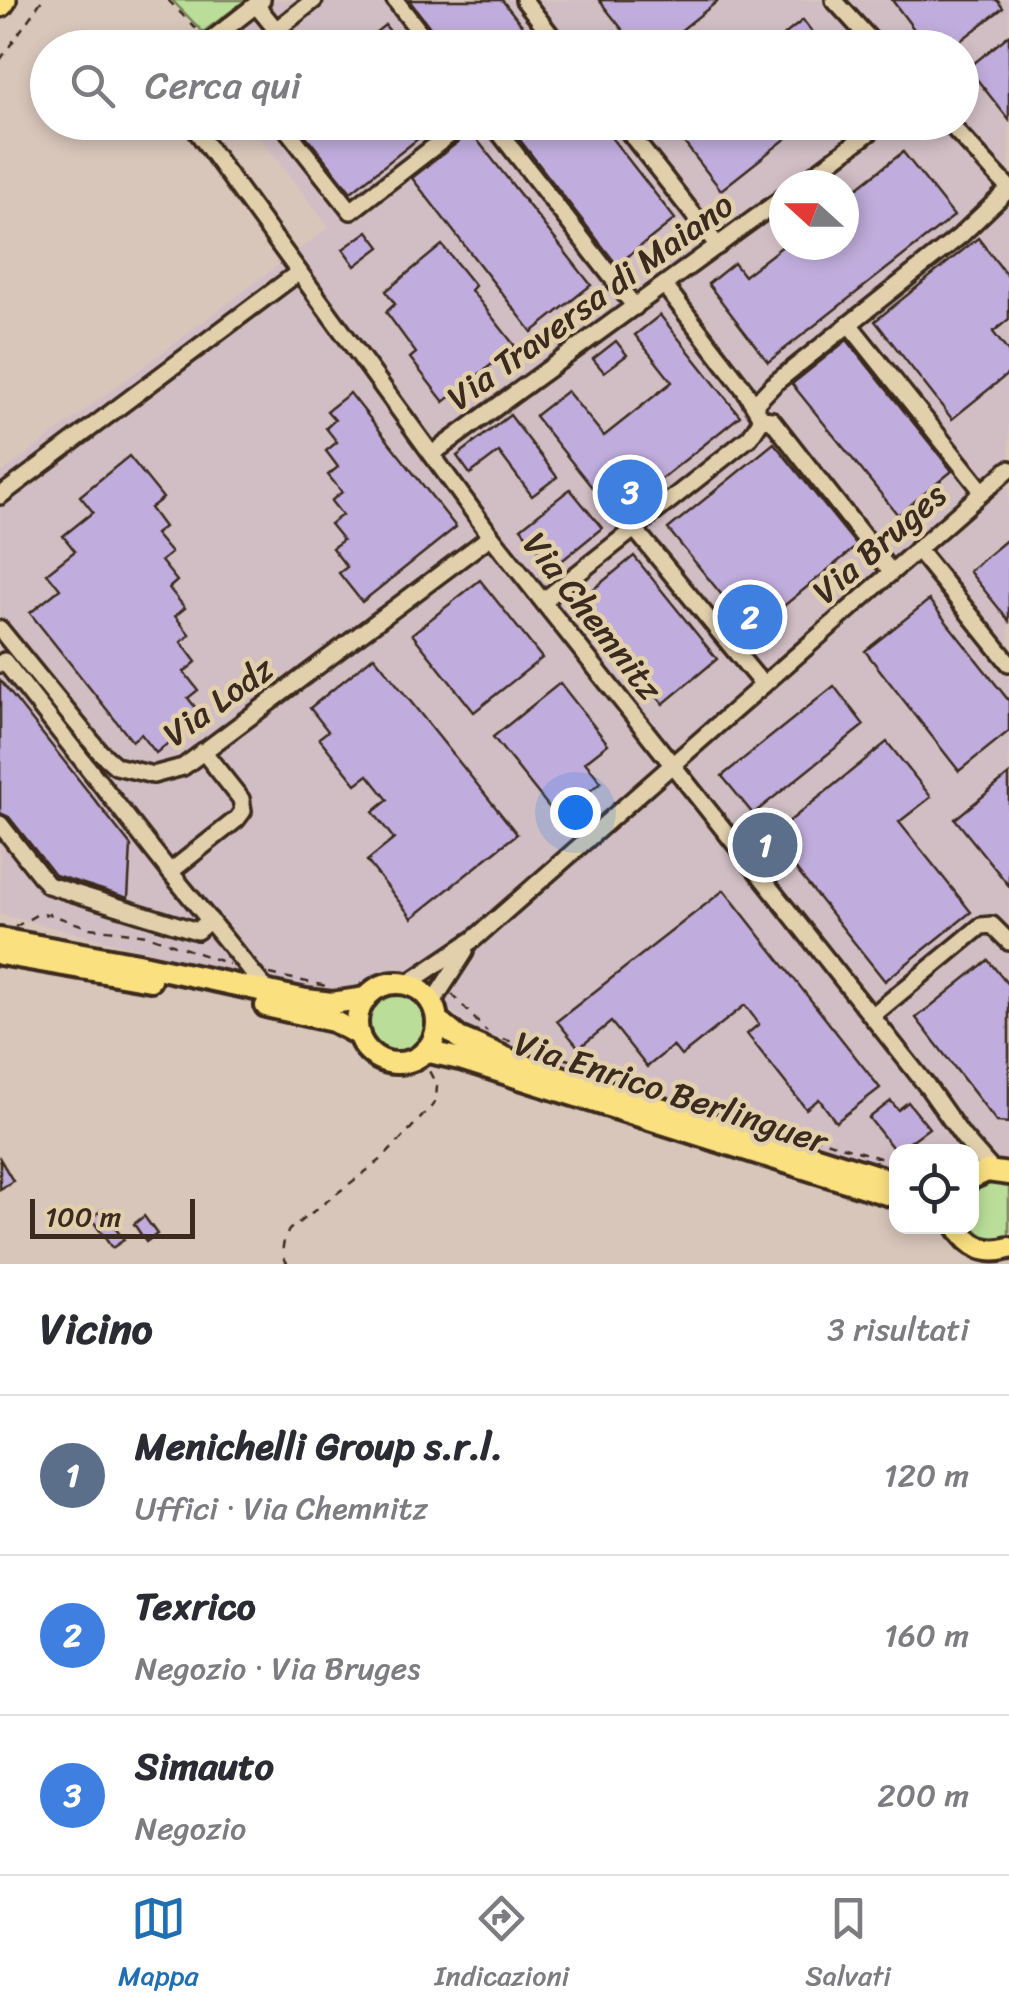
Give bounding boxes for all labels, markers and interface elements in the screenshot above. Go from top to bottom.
search box [30,30,979,140]
text: Cerca qui [145,52,301,119]
icon: search [65,58,120,113]
north arrow [769,170,859,260]
street label: Via Traversa di Maiano [433,175,747,427]
pin: 3 [598,454,662,530]
street label: Via Bruges [797,466,961,620]
street label: Via Chemnitz [507,517,680,716]
pin: 2 [718,580,782,654]
street label: Via Lodz [149,638,288,763]
your location [550,787,601,838]
pin: 1 [732,808,798,882]
street label: Via Enrico Berlinguer [507,1012,838,1173]
map controls [889,1144,979,1234]
button: locate [889,1144,979,1234]
text: 100 m [45,1192,121,1241]
scale bar [30,1194,195,1238]
text: Vicino [40,1292,153,1366]
text: 3 risultati [827,1301,969,1358]
text: Menichelli Group s.r.l. [135,1413,503,1480]
text: 1 [66,1447,79,1504]
text: 120 m [884,1447,969,1504]
text: Uffici · Via Chemnitz [135,1480,428,1537]
text: Texrico [135,1573,256,1640]
text: 2 [63,1607,82,1664]
text: 160 m [884,1607,969,1664]
text: Negozio · Via Bruges [135,1640,420,1697]
text: Simauto [135,1733,274,1800]
text: 3 [64,1767,81,1824]
text: 200 m [877,1767,969,1824]
text: Negozio [135,1800,246,1857]
tab: Mappa [118,1891,199,2000]
tab: Indicazioni [435,1891,569,2000]
tab: Salvati [805,1891,891,2000]

